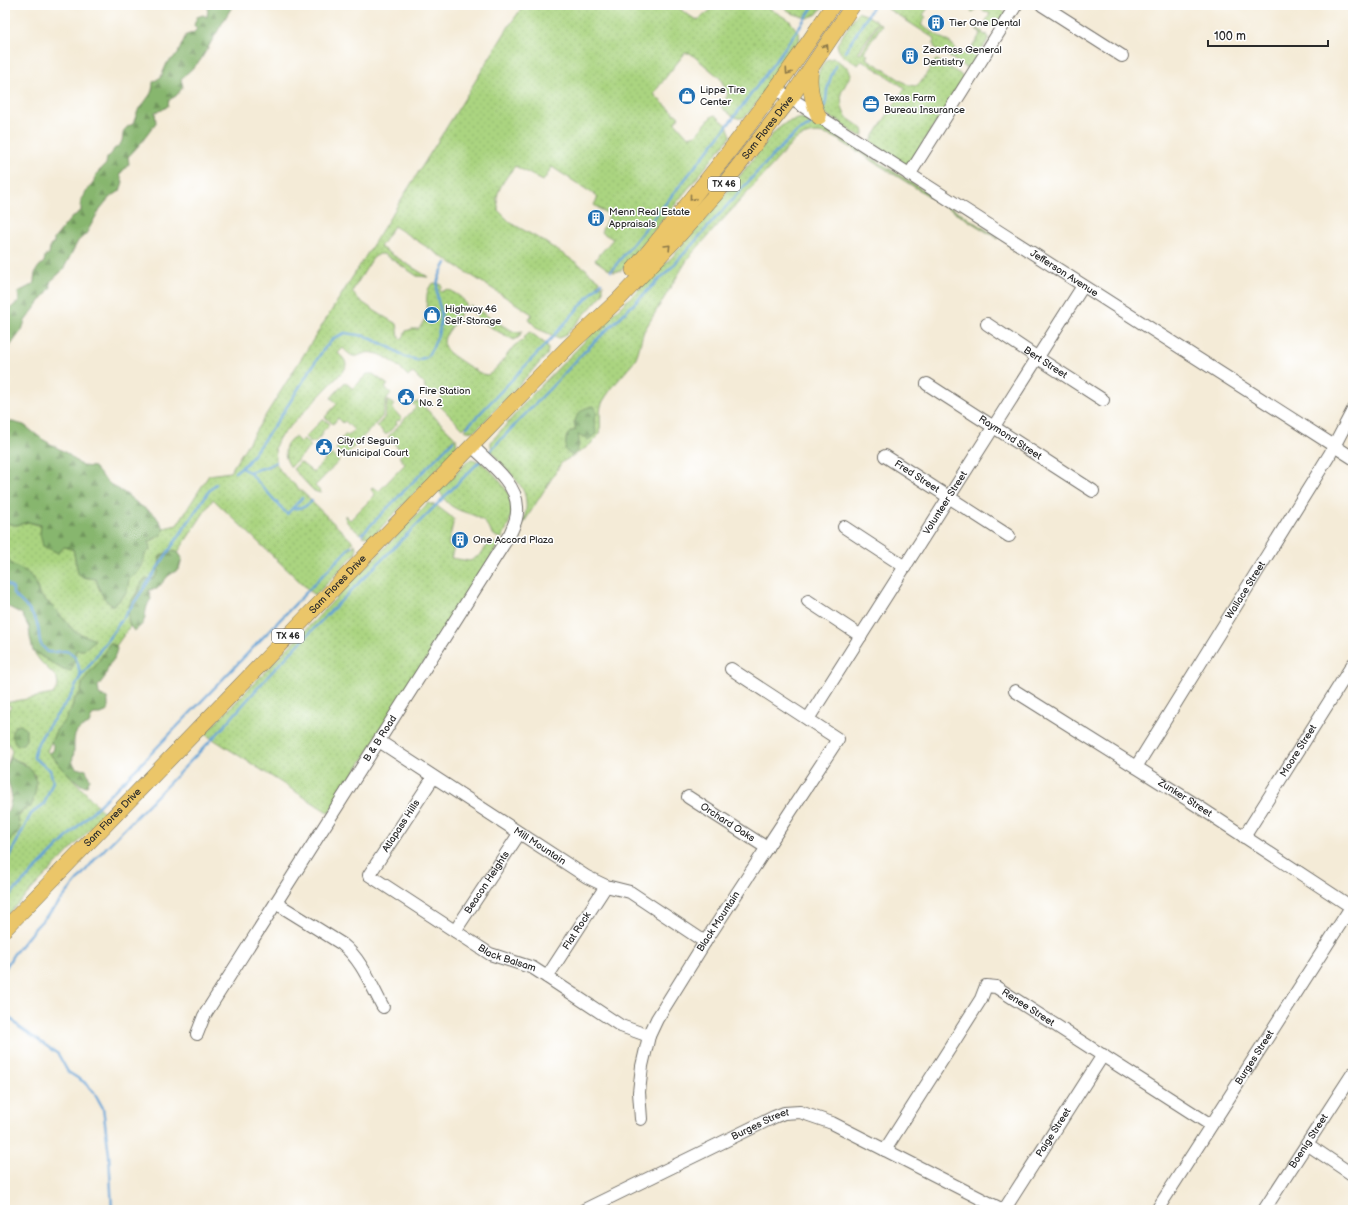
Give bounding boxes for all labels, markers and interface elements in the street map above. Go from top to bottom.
building icon: Tier One Dental [926,13,946,33]
place label: Tier One Dental [949,17,1020,29]
scale bar [1208,22,1328,48]
text: 100 m [1214,29,1246,44]
one-way arrow [821,44,828,51]
place label: Zearfoss General Dentistry [922,44,1002,68]
building icon: Zearfoss General Dentistry [900,46,920,66]
one-way arrow [786,68,793,75]
place label: Lippe Tire Center [700,84,745,108]
shop icon: Lippe Tire Center [677,86,697,106]
place label: Texas Farm Bureau Insurance [884,92,965,116]
street label: Sam Flores Drive [740,93,796,162]
office icon: Texas Farm Bureau Insurance [861,94,881,114]
road number: TX 46 [708,177,740,191]
one-way arrow [690,193,697,201]
place label: Menn Real Estate Appraisals [609,206,690,230]
building icon: Menn Real Estate Appraisals [586,208,606,228]
one-way arrow [663,244,671,252]
street label: Jefferson Avenue [1028,247,1100,299]
place label: Highway 46 Self-Storage [445,303,501,327]
shop icon: Highway 46 Self-Storage [422,305,442,325]
street label: Bert Street [1021,344,1069,381]
place label: Fire Station No. 2 [419,385,471,409]
public building icon: Fire Station No. 2 [396,387,416,407]
street label: Raymond Street [976,413,1044,462]
place label: City of Seguin Municipal Court [337,435,408,459]
public building icon: City of Seguin Municipal Court [314,437,334,457]
street label: Fred Street [892,458,942,495]
street label: Volunteer Street [921,469,970,537]
building icon: One Accord Plaza [450,530,470,550]
place label: One Accord Plaza [473,534,554,546]
street label: Sam Flores Drive [307,553,369,616]
street label: Wallace Street [1223,559,1268,621]
road number: TX 46 [272,629,304,643]
street label: B & B Road [361,713,399,764]
street label: Moore Street [1277,722,1319,779]
street label: Zunker Street [1155,776,1214,820]
street label: Sam Flores Drive [82,786,144,849]
street label: Atlapass Hills [380,797,422,854]
street label: Orchard Oaks [698,801,757,844]
street label: Mill Mountain [511,825,568,868]
street label: Beacon Heights [462,849,512,916]
street label: Black Mountain [694,889,743,954]
street label: Flat Rock [560,910,594,952]
street label: Black Balsam [476,942,537,975]
street label: Renee Street [999,986,1057,1029]
street label: Burges Street [1233,1028,1277,1087]
street label: Paige Street [1033,1106,1074,1159]
street label: Burges Street [729,1107,789,1143]
street label: Boenig Street [1287,1112,1331,1171]

